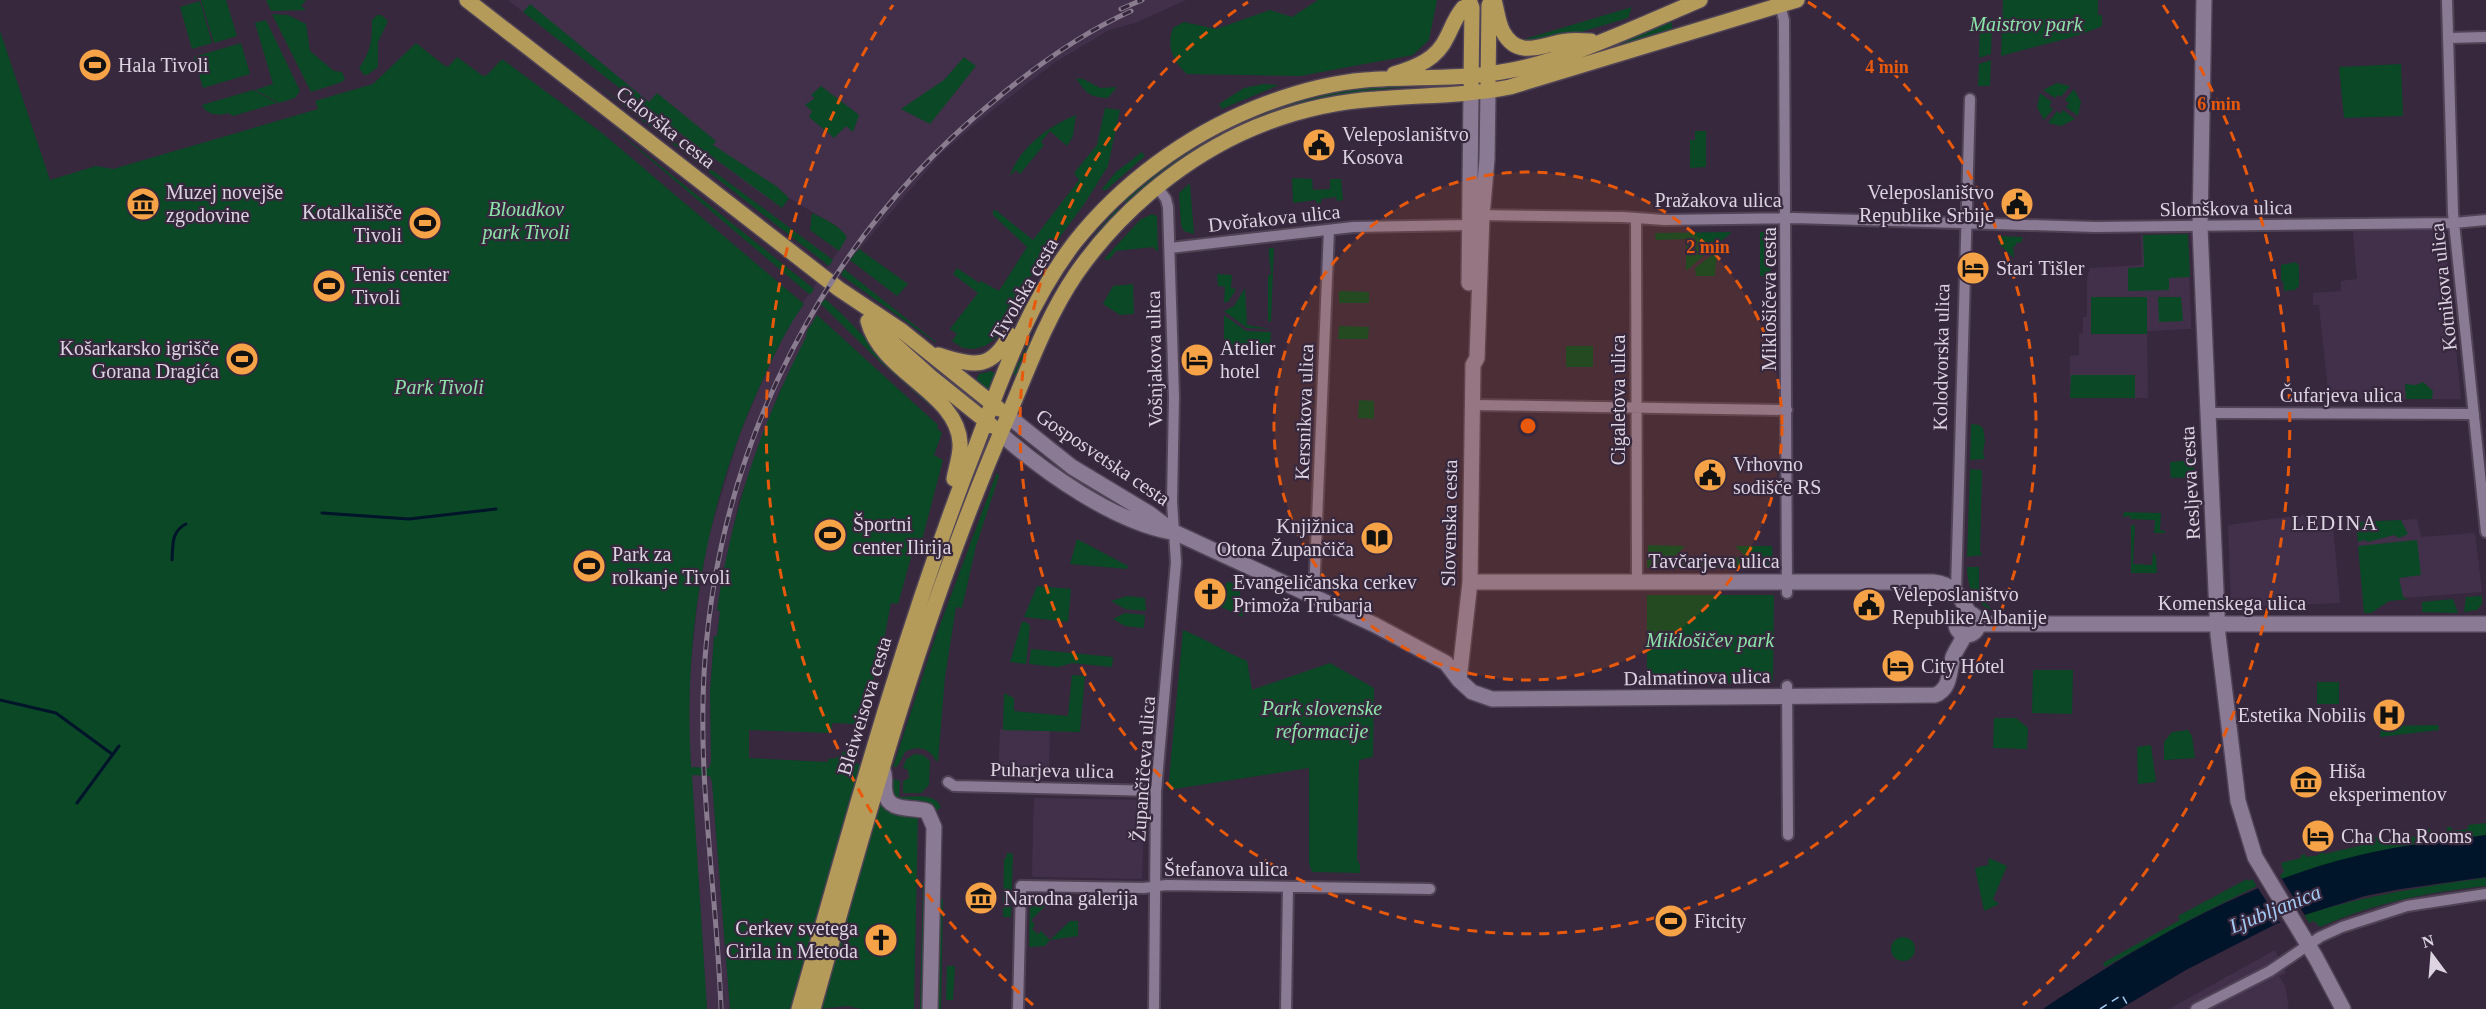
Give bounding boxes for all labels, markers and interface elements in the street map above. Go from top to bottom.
park label: Maistrov park [1968,13,2084,36]
sports icon: Hala Tivoli [77,47,113,83]
place label: Hala Tivoli [118,54,209,76]
text: 4 min [1865,57,1909,77]
street label: Celovška cesta [612,82,720,172]
text: 6 min [2197,94,2241,114]
place label: Veleposlaništvo Kosova [1342,123,1469,168]
public building icon: Veleposlaništvo Kosova [1301,127,1337,163]
place label: Muzej novejše zgodovine [166,181,283,227]
place label: Veleposlaništvo Republike Srbije [1859,181,1994,227]
museum icon: Muzej novejše zgodovine [125,186,161,222]
public building icon: Veleposlaništvo Republike Srbije [1999,186,2035,222]
street label: Pražakova ulica [1654,189,1782,211]
street label: Slomškova ulica [2159,196,2293,220]
park label: Bloudkov park Tivoli [480,198,570,244]
street label: Dvořakova ulica [1207,200,1341,236]
place label: Kotalkališče Tivoli [302,201,402,246]
sports icon: Kotalkališče Tivoli [407,205,443,241]
street label: Kotnikova ulica [2425,222,2461,352]
street label: Miklošičeva cesta [1758,227,1780,371]
street label: Tivolska cesta [986,234,1062,344]
text: 2 min [1686,237,1730,257]
hotel icon: Stari Tišler [1955,250,1991,286]
place label: Stari Tišler [1996,257,2085,279]
place label: Tenis center Tivoli [352,263,449,308]
sports icon: Tenis center Tivoli [311,268,347,304]
street label: Kolodvorska ulica [1929,283,1953,431]
street label: Vošnjakova ulica [1142,290,1167,428]
street label: Cigaletova ulica [1607,335,1630,465]
place label: Košarkarsko igrišče Gorana Dragića [60,337,219,383]
place label: Atelier hotel [1220,337,1276,382]
sports icon: Košarkarsko igrišče Gorana Dragića [224,341,260,377]
hotel icon: Atelier hotel [1179,342,1215,378]
street label: Kersnikova ulica [1291,344,1317,480]
park label: Park Tivoli [393,376,484,398]
street label: Čufarjeva ulica [2280,383,2402,407]
street label: Gosposvetska cesta [1032,404,1174,511]
centre of rings [1518,416,1538,436]
street label: Resljeva cesta [2176,425,2205,540]
place label: Vrhovno sodišče RS [1733,453,1821,498]
public building icon: Vrhovno sodišče RS [1692,457,1728,493]
street label: Slovenska cesta [1437,459,1461,587]
district label: LEDINA [2291,511,2379,535]
place label: Športni center Ilirija [853,512,951,559]
place label: Knjižnica Otona Župančiča [1217,515,1354,561]
sports icon: Športni center Ilirija [812,517,848,553]
library icon: Knjižnica Otona Župančiča [1359,520,1395,556]
place label: Park za rolkanje Tivoli [612,543,731,589]
sports icon: Park za rolkanje Tivoli [571,548,607,584]
street label: Tavčarjeva ulica [1648,550,1780,573]
place label: Evangeličanska cerkev Primoža Trubarja [1233,571,1417,617]
church icon: Evangeličanska cerkev Primoža Trubarja [1192,576,1228,612]
place label: Veleposlaništvo Republike Albanije [1892,583,2047,629]
public building icon: Veleposlaništvo Republike Albanije [1851,587,1887,623]
street label: Komenskega ulica [2158,592,2306,615]
park label: Miklošičev park [1645,629,1775,652]
street label: Bleiweisova cesta [832,634,896,778]
hotel icon: City Hotel [1880,648,1916,684]
place label: City Hotel [1921,655,2005,678]
street label: Dalmatinova ulica [1623,665,1771,689]
street label: Župančičeva ulica [1127,695,1160,843]
park label: Park slovenske reformacije [1261,697,1382,743]
hospital icon: Estetika Nobilis [2371,697,2407,733]
place label: Estetika Nobilis [2238,704,2366,726]
street label: Puharjeva ulica [990,758,1114,783]
place label: Hiša eksperimentov [2329,760,2447,806]
museum icon: Hiša eksperimentov [2288,764,2324,800]
hotel icon: Cha Cha Rooms [2300,818,2336,854]
place label: Cha Cha Rooms [2341,825,2472,847]
street label: Štefanova ulica [1164,857,1288,880]
museum icon: Narodna galerija [963,880,999,916]
water label: Ljubljanica [2225,880,2324,939]
place label: Narodna galerija [1004,887,1138,910]
sports icon: Fitcity [1653,903,1689,939]
place label: Fitcity [1694,910,1746,933]
place label: Cerkev svetega Cirila in Metoda [726,917,858,962]
church icon: Cerkev svetega Cirila in Metoda [863,922,899,958]
north arrow [2402,925,2462,985]
text: N [2420,931,2436,951]

